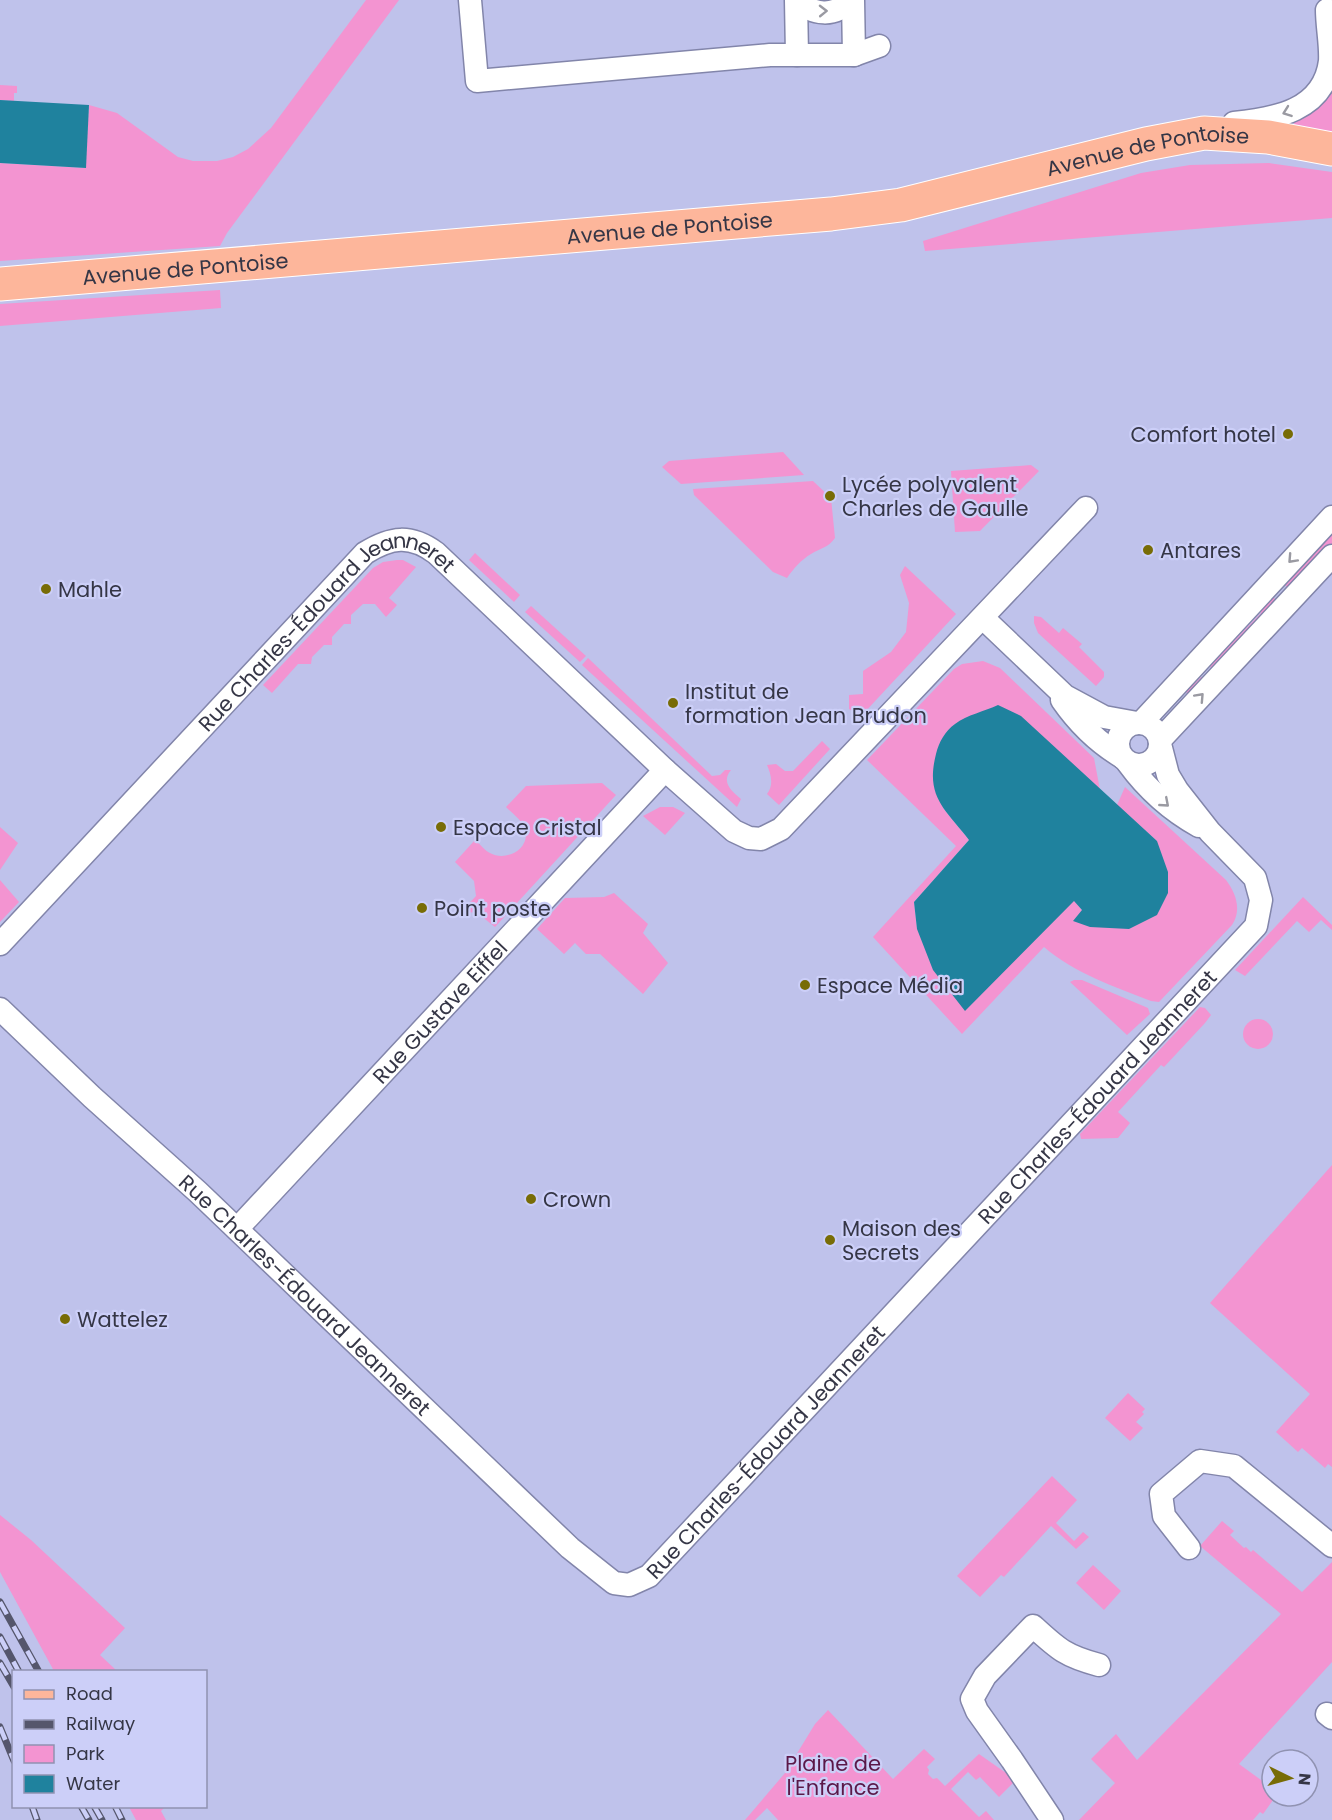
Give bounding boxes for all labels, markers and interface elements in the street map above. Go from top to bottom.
one-way arrow [819,5,828,17]
one-way arrow [1282,105,1293,118]
street label: Avenue de Pontoise [1043,118,1250,183]
street label: Avenue de Pontoise [565,204,774,251]
street label: Avenue de Pontoise [81,245,290,292]
place label: Comfort hotel [1131,420,1276,449]
marker: Comfort hotel [1281,427,1295,441]
place label: Lycée polyvalent Charles de Gaulle [842,470,1029,523]
marker: Lycée polyvalent Charles de Gaulle [823,489,837,503]
street label: Rue Charles-Édouard Jeanneret [191,525,462,737]
place label: Antares [1160,536,1241,565]
marker: Antares [1141,543,1155,557]
one-way arrow [1288,553,1299,563]
place label: Mahle [58,575,122,604]
marker: Mahle [39,582,53,596]
place label: Institut de formation Jean Brudon [685,677,927,730]
one-way arrow [1192,693,1203,704]
marker: Institut de formation Jean Brudon [666,696,680,710]
one-way arrow [1158,795,1169,806]
place label: Espace Cristal [453,813,602,842]
marker: Espace Cristal [434,820,448,834]
place label: Point poste [434,894,551,923]
marker: Point poste [415,901,429,915]
street label: Rue Gustave Eiffel [366,934,514,1090]
street label: Rue Charles-Édouard Jeanneret [971,963,1223,1230]
place label: Espace Média [817,971,963,1000]
marker: Espace Média [798,978,812,992]
street label: Rue Charles-Édouard Jeanneret [173,1167,437,1422]
place label: Crown [543,1185,611,1214]
marker: Crown [524,1192,538,1206]
place label: Maison des Secrets [842,1214,961,1267]
marker: Maison des Secrets [823,1233,837,1247]
place label: Wattelez [77,1305,168,1334]
marker: Wattelez [58,1312,72,1326]
street label: Rue Charles-Édouard Jeanneret [639,1318,891,1585]
legend [12,1670,207,1808]
text: Road [66,1681,113,1706]
text: Railway [66,1711,135,1736]
text: Park [66,1741,105,1766]
north arrow [1260,1748,1320,1808]
park label: Plaine de l'Enfance [785,1749,881,1802]
text: Water [66,1771,120,1796]
text: N [1292,1772,1316,1786]

